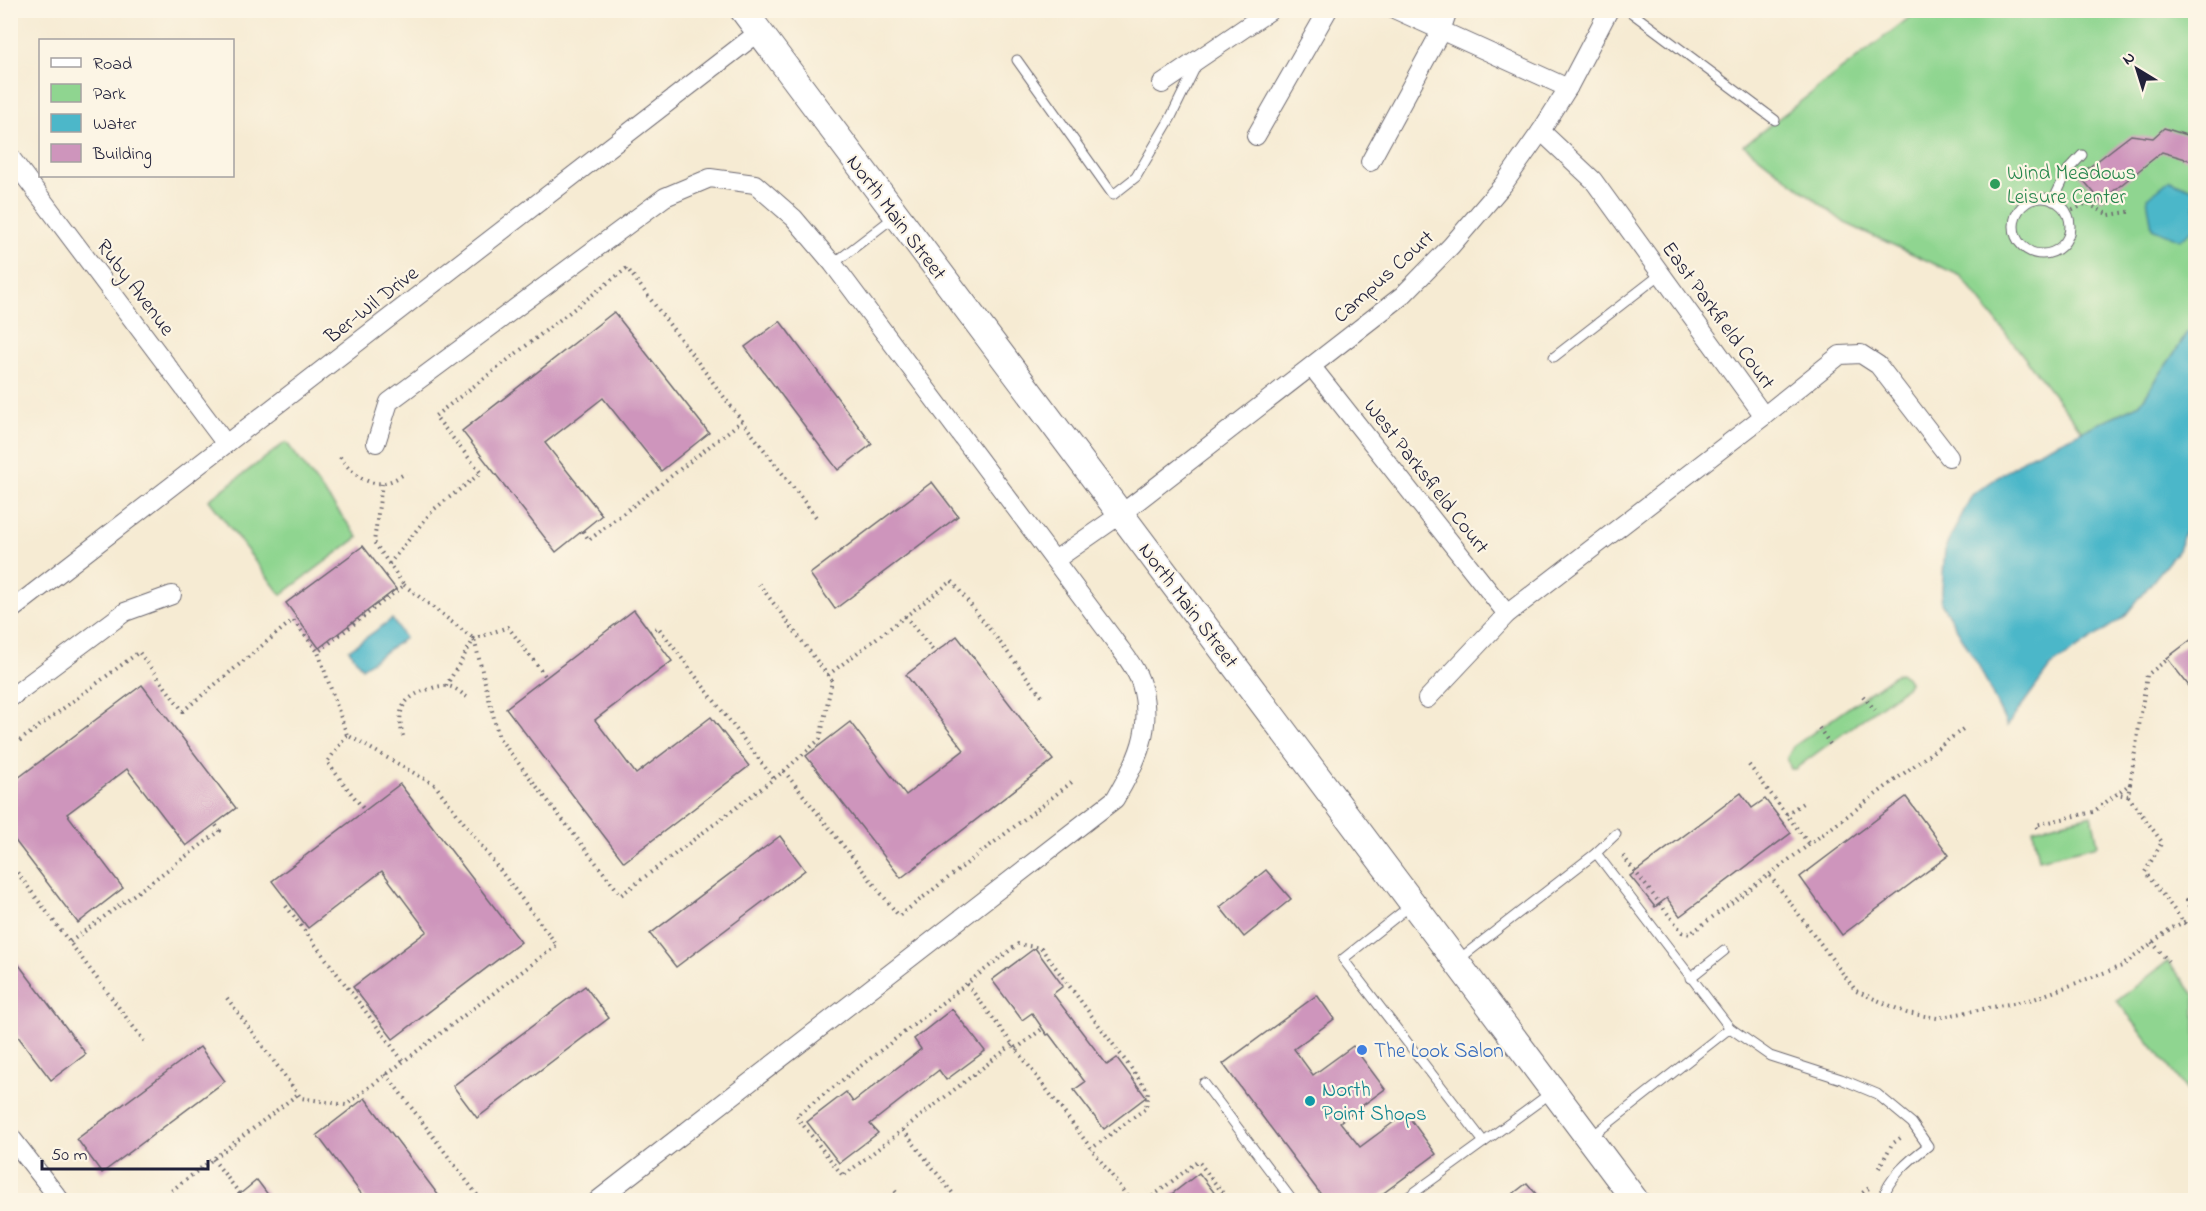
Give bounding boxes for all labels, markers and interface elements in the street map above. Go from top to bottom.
legend [39,39,234,177]
north arrow [2107,39,2167,99]
text: N [2117,46,2141,72]
text: Road [93,52,132,78]
text: Park [93,82,126,108]
text: Water [93,112,137,138]
text: Building [92,142,152,169]
street label: North Main Street [838,149,953,287]
place label: Wind Meadows Leisure Center [2007,159,2136,213]
marker: Wind Meadows Leisure Center [1988,177,2002,191]
street label: Campus Court [1327,224,1441,331]
street label: Ruby Avenue [86,234,181,345]
street label: East Parkfield Court [1653,236,1781,396]
street label: Ber-Wil Drive [318,259,426,352]
street label: West Parksfield Court [1355,394,1495,561]
street label: North Main Street [1130,537,1245,675]
place label: The Look Salon [1374,1037,1504,1067]
marker: The Look Salon [1355,1043,1369,1057]
place label: North Point Shops [1322,1076,1427,1130]
marker: North Point Shops [1303,1094,1317,1108]
scale bar [42,1133,208,1171]
text: 50 m [51,1143,88,1169]

